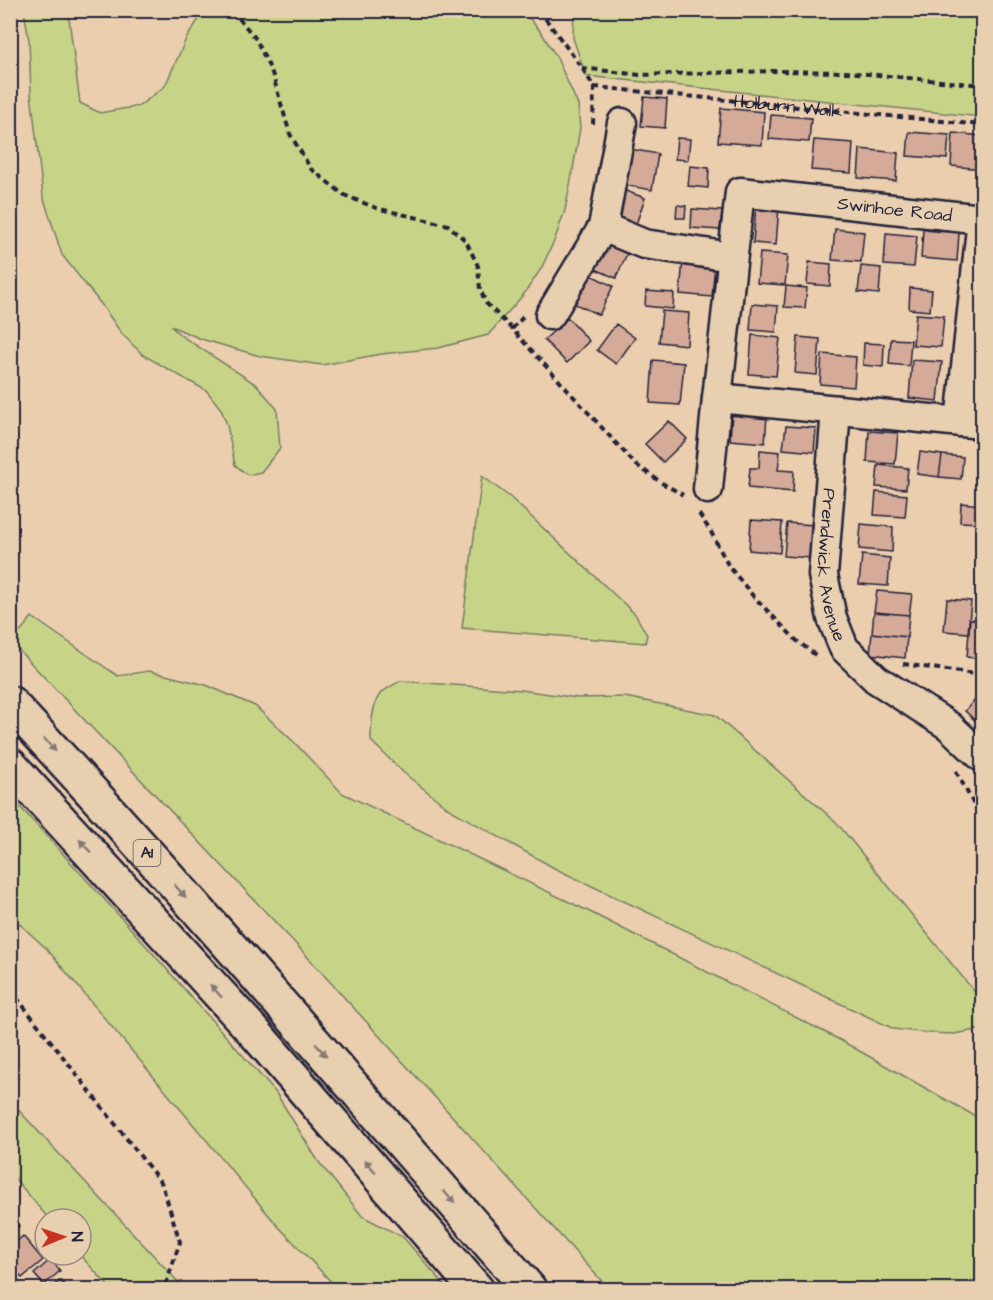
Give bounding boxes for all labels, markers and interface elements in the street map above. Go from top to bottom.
street label: Holburn Walk [732,88,844,124]
street label: Swinhoe Road [836,190,953,228]
street label: Prendwick Avenue [810,487,853,645]
one-way arrow [43,738,57,752]
one-way arrow [78,839,92,854]
road number: A1 [134,840,160,866]
one-way arrow [173,883,186,898]
one-way arrow [209,983,223,998]
one-way arrow [314,1042,327,1057]
one-way arrow [364,1159,377,1174]
one-way arrow [442,1189,455,1204]
north arrow [33,1207,93,1267]
text: N [66,1231,88,1242]

